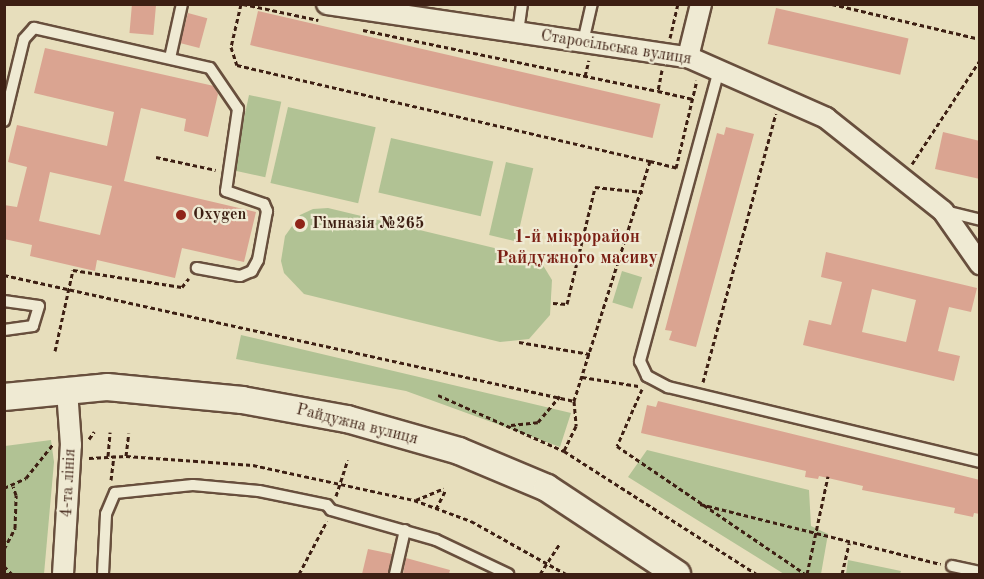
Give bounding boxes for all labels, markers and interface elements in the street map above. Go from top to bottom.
street label: Старосільська вулиця [539,27,693,69]
place label: Oxygen [193,205,246,225]
marker: Oxygen [174,208,188,222]
place label: Гімназія №265 [312,214,424,234]
marker: Гімназія №265 [293,217,307,231]
district label: 1-й мікрорайон Райдужного масиву [496,227,658,270]
street label: Райдужна вулиця [294,401,420,449]
street label: 4-та лінія [58,448,80,518]

